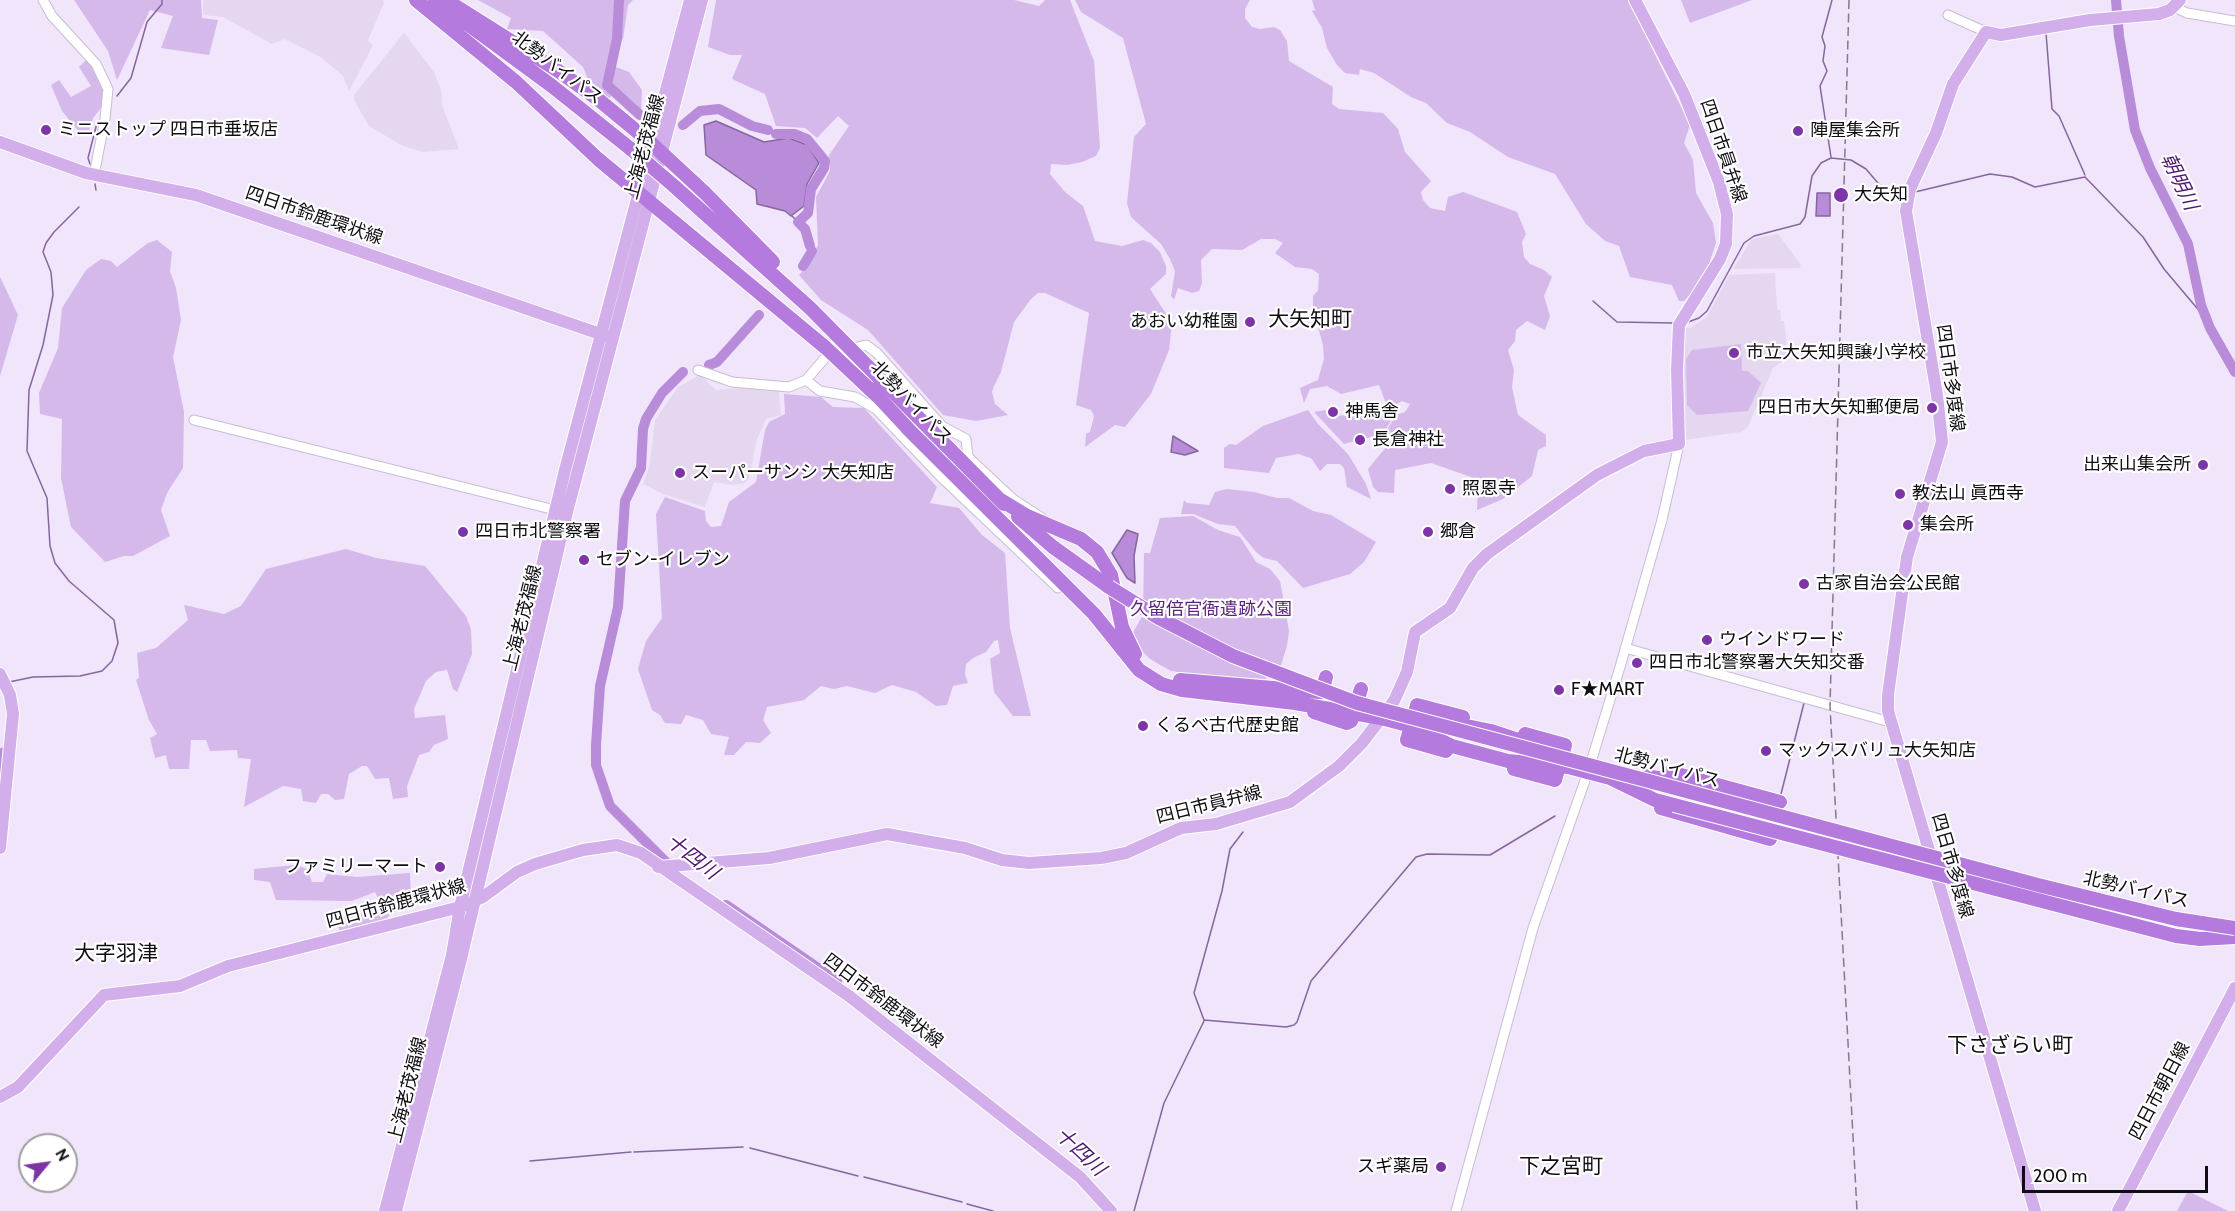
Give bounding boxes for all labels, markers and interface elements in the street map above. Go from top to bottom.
street label: 北勢バイパス [507,27,607,109]
street label: 上海老茂福線 [621,92,669,202]
street label: 四日市員弁線 [1695,96,1751,206]
place label: ミニストップ 四日市垂坂店 [58,119,278,141]
place label: 陣屋集会所 [1810,120,1900,142]
marker: ミニストップ 四日市垂坂店 [39,123,53,137]
marker: 陣屋集会所 [1791,124,1805,138]
water label: 朝明川 [2155,150,2203,214]
street label: 四日市鈴鹿環状線 [242,182,386,250]
place label: 大矢知 [1854,184,1908,206]
marker: 大矢知 [1832,186,1850,204]
district label: 大矢知町 [1268,307,1352,333]
place label: あおい幼稚園 [1130,311,1238,333]
marker: あおい幼稚園 [1243,315,1257,329]
street label: 四日市多度線 [1932,323,1968,433]
place label: 市立大矢知興譲小学校 [1746,342,1926,364]
marker: 市立大矢知興譲小学校 [1727,346,1741,360]
street label: 北勢バイパス [866,357,956,449]
place label: 四日市大矢知郵便局 [1758,397,1920,419]
place label: 神馬舎 [1345,401,1399,423]
marker: 四日市大矢知郵便局 [1925,401,1939,415]
marker: 神馬舎 [1326,405,1340,419]
place label: 長倉神社 [1372,429,1444,451]
marker: 長倉神社 [1353,433,1367,447]
place label: 出来山集会所 [2083,454,2191,476]
marker: 出来山集会所 [2196,458,2210,472]
place label: スーパーサンシ 大矢知店 [692,462,894,484]
marker: スーパーサンシ 大矢知店 [673,466,687,480]
place label: 照恩寺 [1462,478,1516,500]
marker: 照恩寺 [1443,482,1457,496]
place label: 教法山 眞西寺 [1912,483,2024,505]
marker: 教法山 眞西寺 [1893,487,1907,501]
place label: 集会所 [1920,514,1974,536]
marker: 集会所 [1901,518,1915,532]
place label: 四日市北警察署 [475,521,601,543]
place label: 郷倉 [1440,521,1476,543]
marker: 四日市北警察署 [456,525,470,539]
marker: 郷倉 [1421,525,1435,539]
place label: セブン-イレブン [596,549,730,571]
marker: セブン-イレブン [577,553,591,567]
street label: 上海老茂福線 [499,563,547,673]
place label: 古家自治会公民館 [1816,573,1960,595]
marker: 古家自治会公民館 [1797,577,1811,591]
park label: 久留倍官衙遺跡公園 [1130,599,1292,621]
place label: ウインドワード [1719,629,1845,651]
marker: ウインドワード [1700,633,1714,647]
place label: 四日市北警察署大矢知交番 [1649,652,1865,674]
marker: 四日市北警察署大矢知交番 [1630,656,1644,670]
place label: F★MART [1571,679,1644,701]
marker: F★MART [1552,683,1566,697]
place label: くるべ古代歴史館 [1155,715,1299,737]
marker: くるべ古代歴史館 [1136,719,1150,733]
place label: マックスバリュ大矢知店 [1778,740,1976,762]
street label: 北勢バイパス [1612,744,1722,792]
marker: マックスバリュ大矢知店 [1759,744,1773,758]
street label: 四日市員弁線 [1154,781,1264,829]
street label: 四日市多度線 [1927,811,1977,921]
water label: 十四川 [661,829,723,885]
place label: ファミリーマート [284,856,428,878]
marker: ファミリーマート [433,860,447,874]
street label: 北勢バイパス [2081,867,2191,913]
street label: 四日市鈴鹿環状線 [324,875,468,933]
district label: 大字羽津 [74,941,158,967]
street label: 四日市鈴鹿環状線 [819,949,947,1053]
district label: 下さざらい町 [1947,1033,2073,1059]
street label: 上海老茂福線 [384,1035,432,1145]
street label: 四日市朝日線 [2125,1038,2195,1144]
water label: 十四川 [1050,1123,1110,1181]
north arrow [18,1133,78,1193]
text: N [51,1145,73,1165]
district label: 下之宮町 [1519,1154,1603,1180]
scale bar [2025,1154,2211,1192]
place label: スギ薬局 [1357,1156,1429,1178]
marker: スギ薬局 [1434,1160,1448,1174]
text: 200 m [2033,1165,2087,1187]

